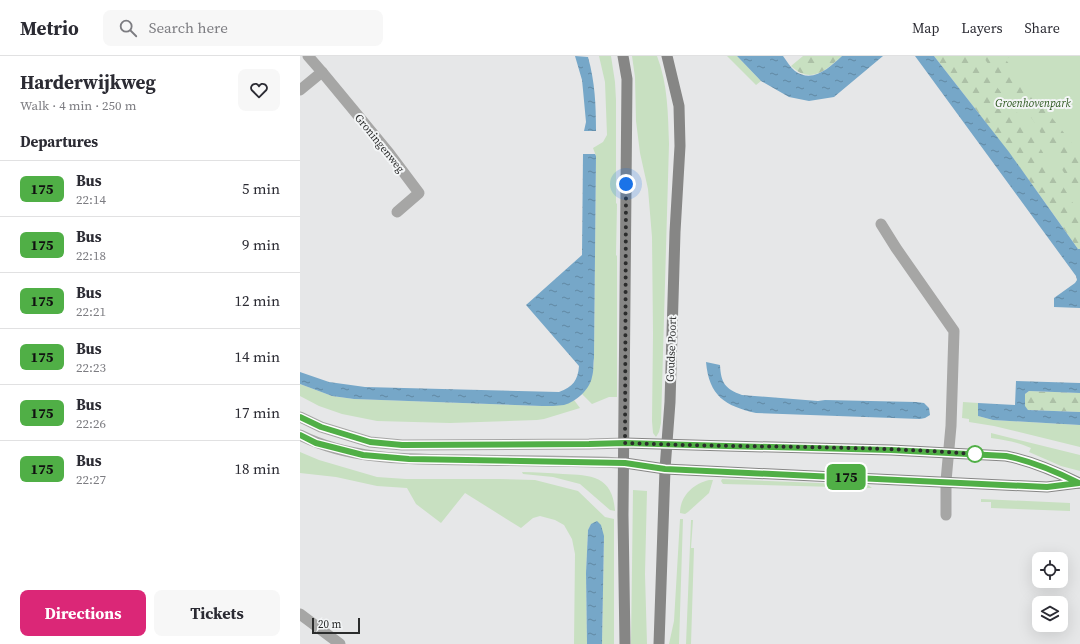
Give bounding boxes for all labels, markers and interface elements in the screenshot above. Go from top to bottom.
search box [103,10,383,46]
text: Metrio [20,15,79,41]
icon: search [117,17,139,39]
text: Search here [149,17,228,38]
text: Map [912,18,939,38]
text: Layers [961,18,1003,38]
text: Share [1025,18,1060,38]
text: Harderwijkweg [20,69,156,95]
button: heart [238,69,280,111]
park label: Groenhovenpark [995,96,1071,111]
text: Walk · 4 min · 250 m [20,97,136,114]
street label: Groningenweg [351,111,408,176]
text: Departures [20,131,98,152]
text: Bus [76,170,102,191]
your location [616,174,636,194]
text: 5 min [242,178,280,199]
text: 175 [31,179,53,199]
text: 22:14 [76,191,106,208]
text: Bus [76,226,102,247]
text: 9 min [242,234,280,255]
text: 175 [31,235,53,255]
text: 22:18 [76,247,106,264]
text: Bus [76,282,102,303]
text: 12 min [234,290,280,311]
text: 175 [31,291,53,311]
text: 22:21 [76,303,106,320]
street label: Goudse Poort [663,316,680,382]
text: Bus [76,338,102,359]
text: 14 min [234,346,280,367]
text: 175 [31,347,53,367]
text: 22:23 [76,359,106,376]
text: Bus [76,394,102,415]
text: 17 min [234,402,280,423]
text: 175 [31,403,53,423]
text: 22:26 [76,415,106,432]
unlabelled marker [966,445,984,463]
text: Bus [76,450,102,471]
text: 18 min [234,458,280,479]
text: 175 [31,459,53,479]
line badge: 175 [823,464,869,490]
text: 175 [835,467,857,487]
text: 22:27 [76,471,106,488]
map controls [1032,552,1068,632]
button: locate [1032,552,1068,588]
button: Directions [20,590,146,636]
button: Tickets [154,590,280,636]
button: layers [1032,596,1068,632]
scale bar [312,616,360,635]
text: 20 m [318,617,341,632]

